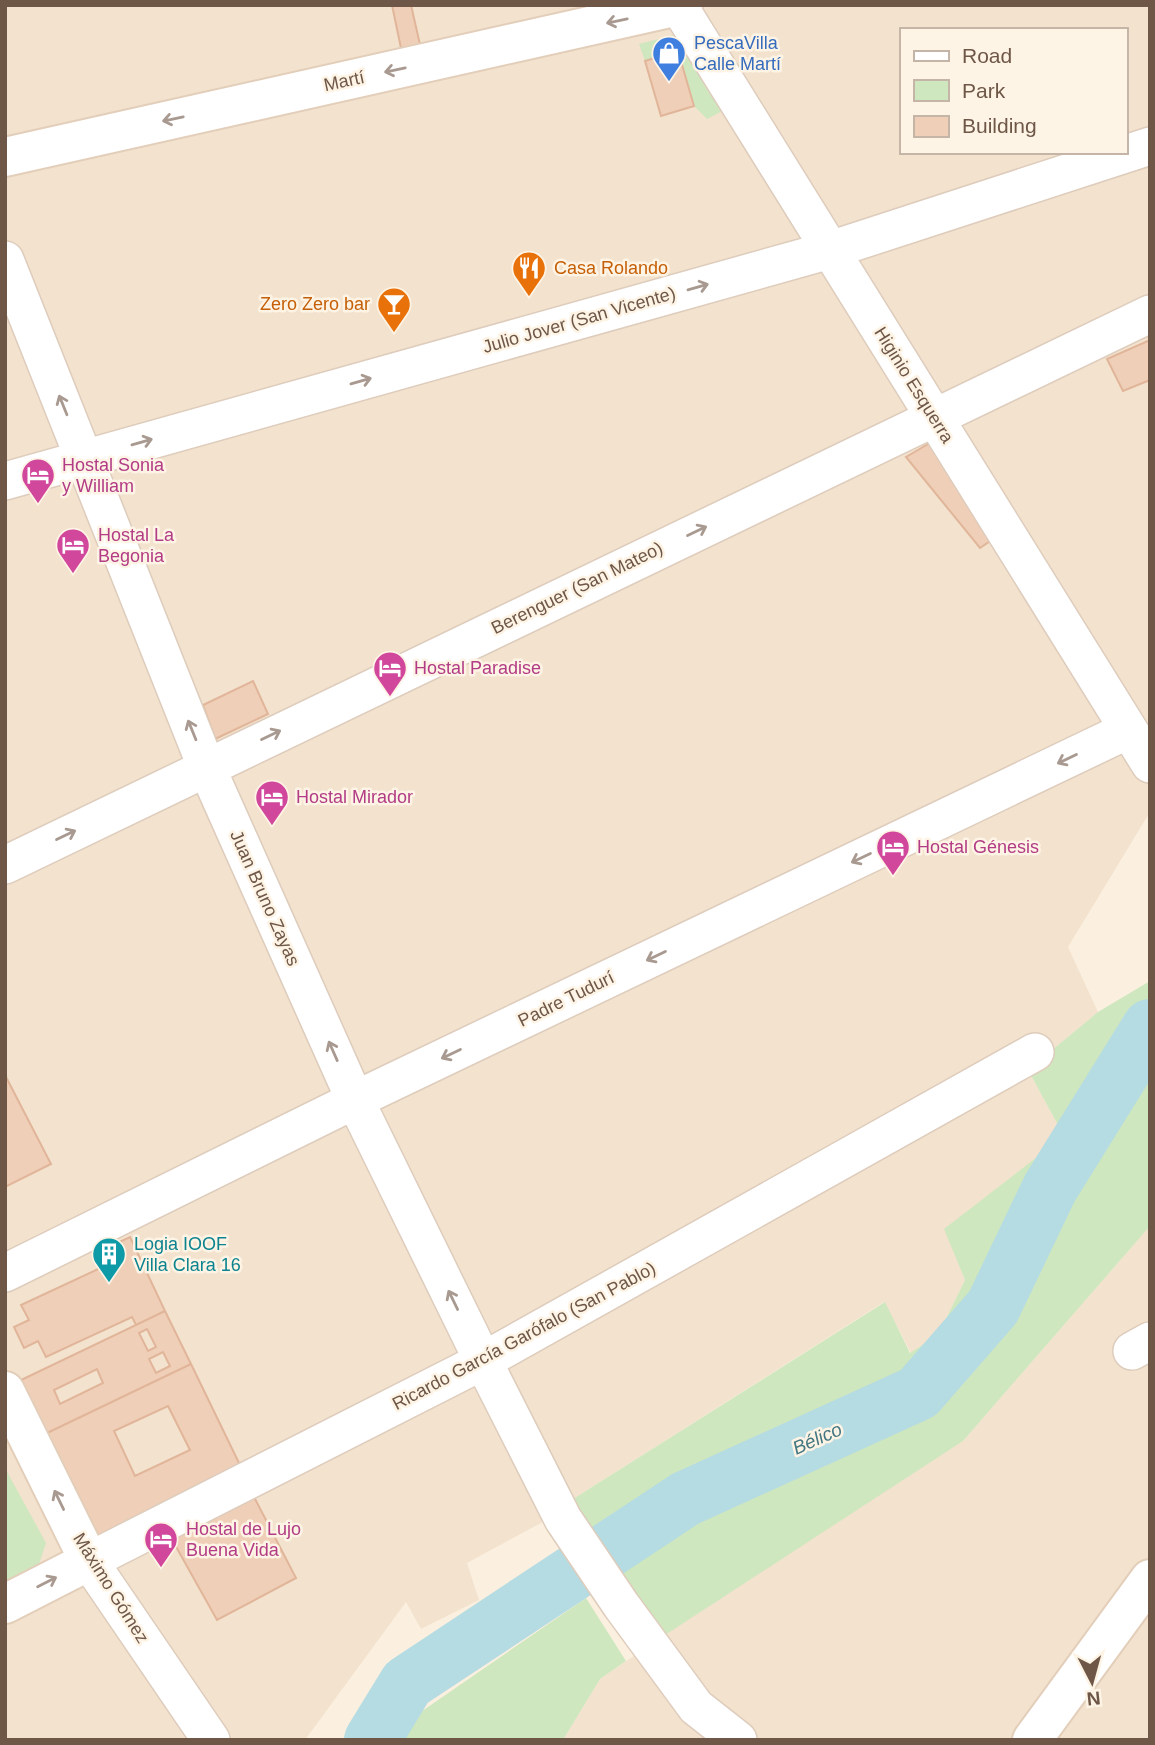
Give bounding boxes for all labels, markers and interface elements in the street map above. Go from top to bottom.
one-way arrow [606,15,629,28]
legend [900,28,1127,154]
place label: PescaVilla Calle Martí [694,33,781,74]
shop icon: PescaVilla Calle Martí [650,34,688,83]
text: Road [962,44,1012,67]
one-way arrow [384,64,407,78]
street label: Martí [322,67,366,95]
text: Park [962,79,1006,102]
one-way arrow [162,114,184,127]
text: Building [962,114,1037,137]
restaurant icon: Casa Rolando [510,249,548,298]
place label: Casa Rolando [554,258,668,278]
one-way arrow [686,280,709,293]
street label: Julio Jover (San Vicente) [480,283,678,357]
bar icon: Zero Zero bar [375,285,413,334]
place label: Zero Zero bar [260,294,370,314]
street label: Higinio Esquerra [870,323,958,448]
one-way arrow [349,374,371,387]
one-way arrow [55,395,68,417]
one-way arrow [130,435,152,448]
place label: Hostal Sonia y William [62,455,165,496]
hotel icon: Hostal Sonia y William [19,456,57,505]
one-way arrow [686,524,707,537]
place label: Hostal La Begonia [98,525,175,566]
hotel icon: Hostal La Begonia [54,526,92,575]
street label: Berenguer (San Mateo) [488,538,666,638]
hotel icon: Hostal Paradise [371,649,409,698]
place label: Hostal Paradise [414,658,541,678]
one-way arrow [184,720,197,742]
one-way arrow [260,728,281,741]
one-way arrow [1057,753,1078,767]
hotel icon: Hostal Mirador [253,778,291,827]
place label: Hostal Mirador [296,787,413,807]
one-way arrow [55,827,76,841]
street label: Juan Bruno Zayas [226,827,304,969]
hotel icon: Hostal Génesis [874,828,912,877]
place label: Hostal Génesis [917,837,1039,857]
one-way arrow [851,852,872,865]
one-way arrow [646,949,667,963]
street label: Padre Tudurí [515,967,617,1031]
one-way arrow [326,1040,339,1062]
one-way arrow [441,1048,462,1061]
place label: Logia IOOF Villa Clara 16 [134,1234,241,1275]
building icon: Logia IOOF Villa Clara 16 [90,1235,128,1284]
street label: Ricardo García Garófalo (San Pablo) [389,1258,659,1414]
one-way arrow [446,1290,460,1311]
water label: Bélico [789,1418,845,1459]
one-way arrow [51,1490,65,1510]
place label: Hostal de Lujo Buena Vida [186,1519,301,1560]
hotel icon: Hostal de Lujo Buena Vida [142,1520,180,1569]
street label: Máximo Gómez [69,1529,153,1647]
one-way arrow [36,1575,57,1589]
north arrow [1057,1647,1127,1717]
text: N [1086,1687,1102,1710]

